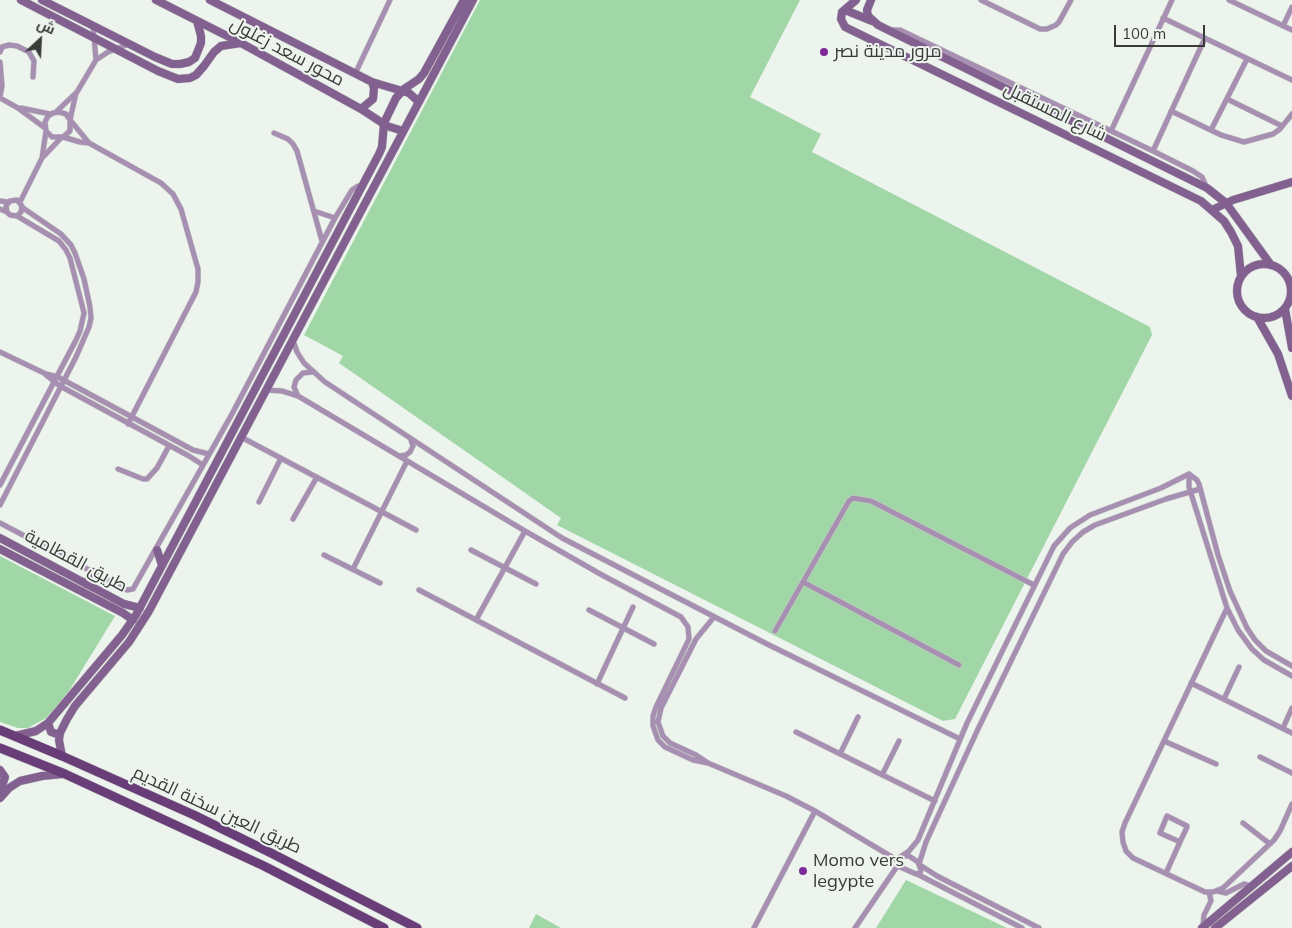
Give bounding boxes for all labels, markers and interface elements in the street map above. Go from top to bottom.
street label: محور سعد زغلول [226,13,348,91]
text: ش [34,14,58,38]
north arrow [15,15,65,65]
scale bar [1117,15,1208,47]
text: 100 m [1122,24,1166,43]
place label: مرور مدينة نصر [834,41,942,63]
marker: مرور مدينة نصر [818,46,830,58]
street label: شارع المستقبل [1000,78,1110,146]
street label: طريق القطامية [21,525,131,597]
street label: طريق العين سخنة القديم [129,761,305,859]
place label: Momo vers legypte [813,850,904,892]
marker: Momo vers legypte [797,865,809,877]

